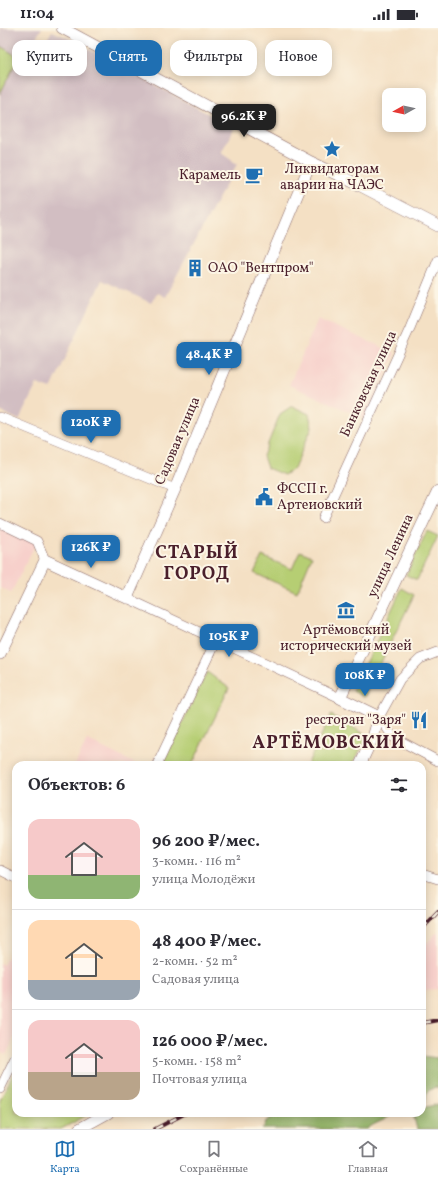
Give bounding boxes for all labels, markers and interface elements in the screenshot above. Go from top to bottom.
text: 11:04 [20,4,54,25]
chip: Купить [12,40,87,76]
chip: Снять [95,40,162,76]
chip: Фильтры [170,40,257,76]
chip: Новое [265,40,332,76]
north arrow [382,88,426,132]
map controls [382,88,426,132]
pin: 96.2K ₽ [207,104,281,138]
text: 96.2K ₽ [221,108,267,126]
place icon: Ликвидаторам аварии на ЧАЭС [322,139,342,159]
place label: Ликвидаторам аварии на ЧАЭС [280,160,384,195]
cafe icon: Карамель [244,165,264,185]
place label: Карамель [179,166,241,185]
building icon: ОАО "Вентпром" [185,258,205,278]
place label: ОАО "Вентпром" [208,259,314,278]
street label: Банковская улица [336,328,402,440]
pin: 48.4K ₽ [172,342,246,376]
text: 48.4K ₽ [185,346,233,364]
street label: Садовая улица [151,394,205,488]
pin: 120K ₽ [58,410,124,444]
text: 120K ₽ [71,414,111,432]
place label: ФССП г. Артеиовский [277,480,363,515]
public building icon: ФССП г. Артеиовский [254,487,274,507]
street label: улица Ленина [363,511,419,601]
pin: 126K ₽ [58,535,124,569]
text: 126K ₽ [71,539,111,557]
district label: СТАРЫЙ ГОРОД [155,540,239,587]
museum icon: Артёмовский исторический музей [336,600,356,620]
place label: Артёмовский исторический музей [280,621,412,656]
pin: 105K ₽ [196,624,262,658]
text: 105K ₽ [209,628,249,646]
pin: 108K ₽ [332,663,398,697]
text: 108K ₽ [344,667,386,685]
restaurant icon: ресторан "Заря" [409,710,429,730]
place label: ресторан "Заря" [305,711,406,730]
district label: АРТЁМОВСКИЙ [252,730,406,756]
text: Объектов: 6 [28,774,125,797]
icon: filters [388,774,410,796]
text: 96 200 ₽/мес. [152,830,260,853]
icon: home [60,835,108,883]
text: 3-комн. · 116 m² [152,853,241,871]
text: улица Молодёжи [152,871,255,889]
text: 48 400 ₽/мес. [152,930,262,953]
icon: home [60,936,108,984]
text: 2-комн. · 52 m² [152,953,238,971]
text: Садовая улица [152,971,239,989]
text: 126 000 ₽/мес. [152,1030,268,1053]
icon: home [60,1036,108,1084]
text: 5-комн. · 158 m² [152,1053,242,1071]
text: Почтовая улица [152,1071,247,1089]
tab: Карта [50,1138,80,1177]
tab: Сохранённые [179,1138,248,1177]
tab: Главная [348,1138,388,1177]

